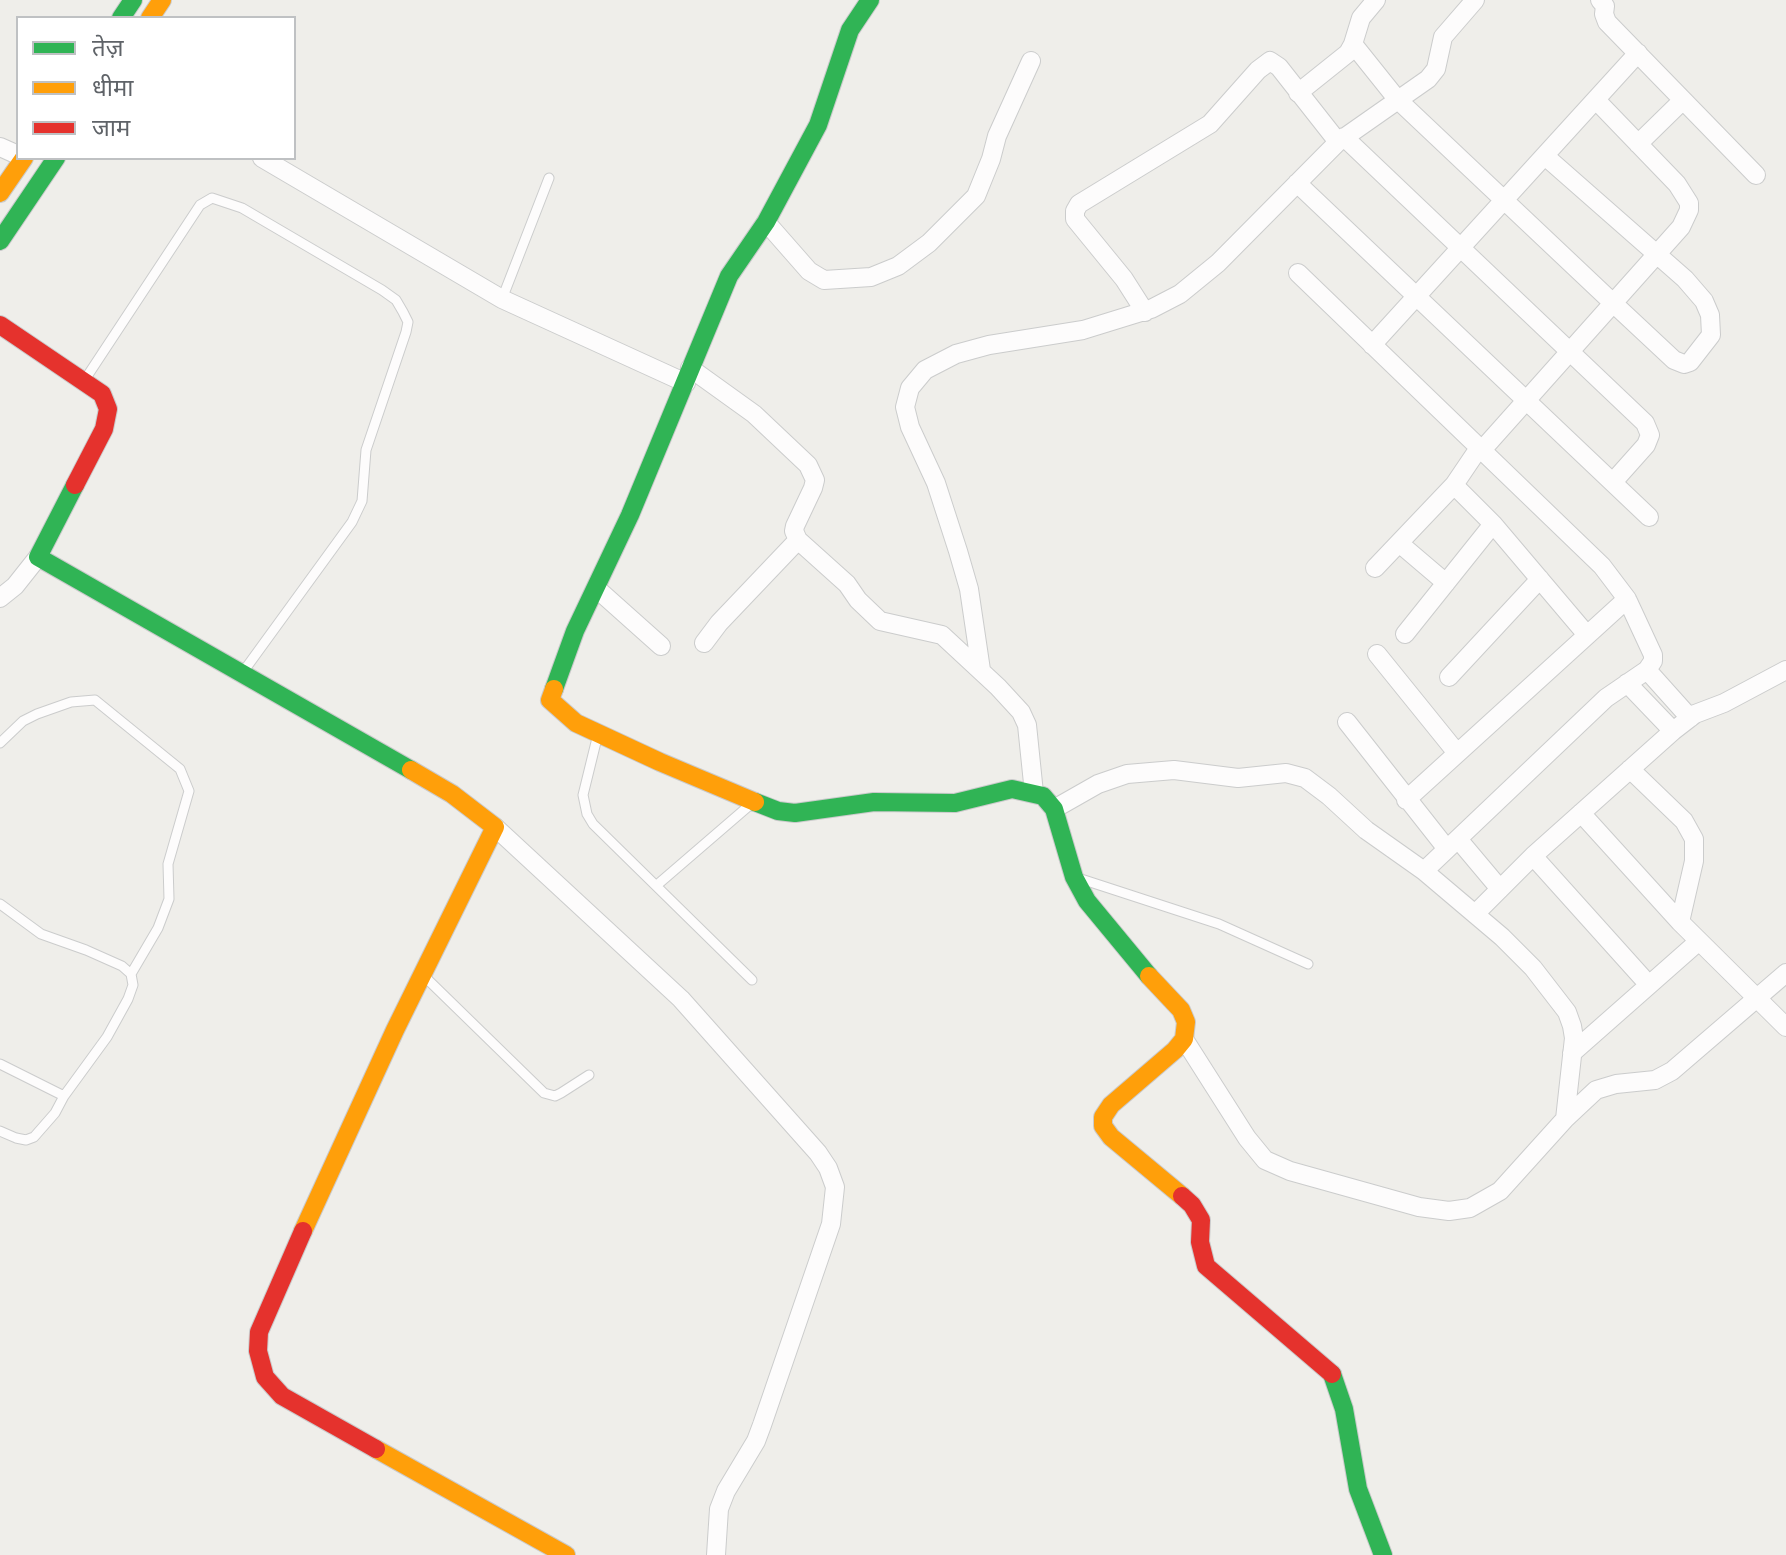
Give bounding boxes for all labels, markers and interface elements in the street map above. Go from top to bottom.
legend [16,16,296,160]
text: तेज़ [92,31,124,63]
text: धीमा [92,71,134,103]
text: जाम [92,111,130,143]

